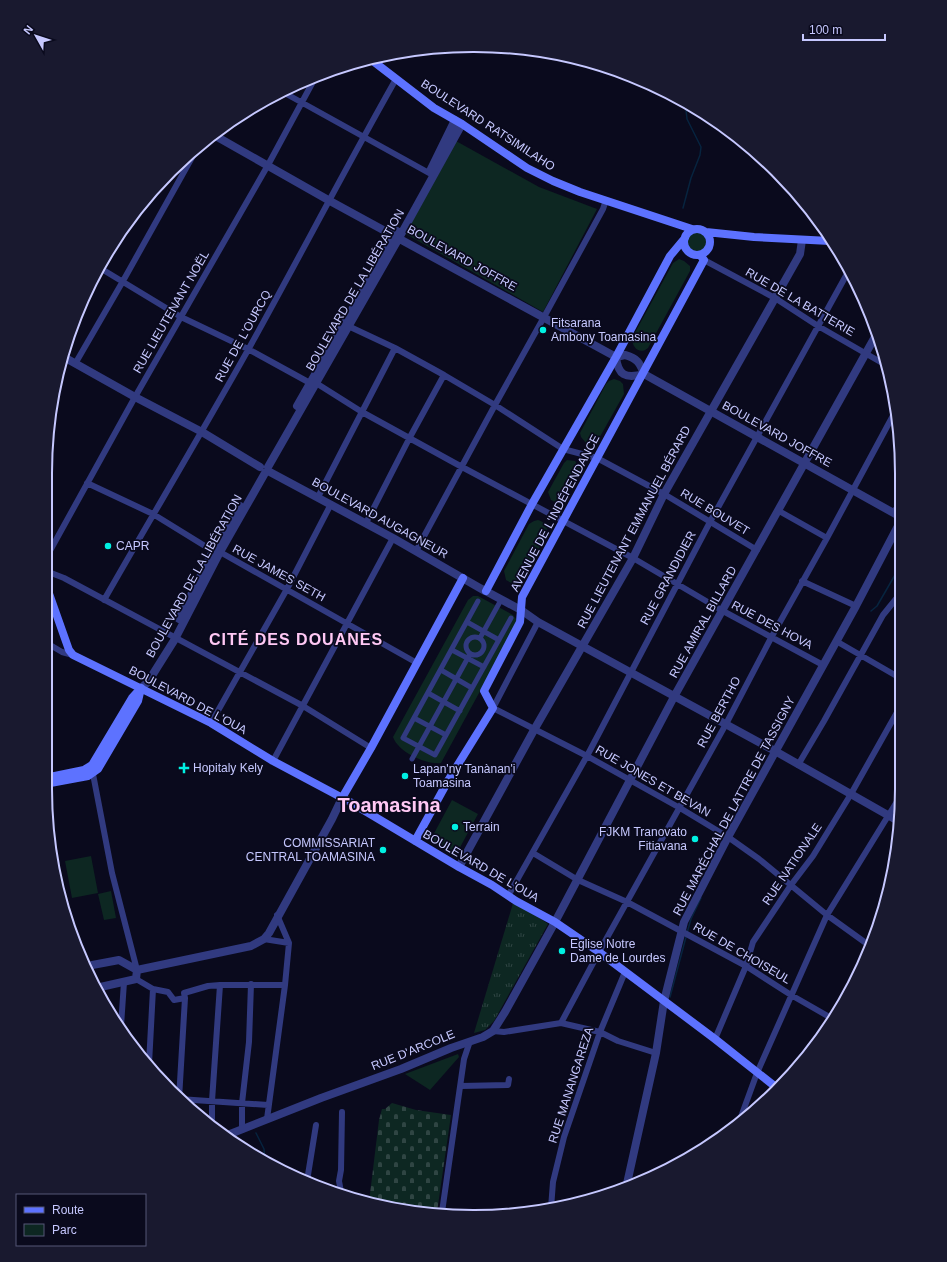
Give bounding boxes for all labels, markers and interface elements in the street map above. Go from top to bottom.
north arrow [16,16,56,56]
scale bar [803,16,885,42]
text: N [21,23,35,37]
text: 100 m [809,23,842,37]
street label: BOULEVARD RATSIMILAHO [418,76,558,174]
street label: BOULEVARD DE LA LIBÉRATION [302,206,407,373]
street label: BOULEVARD JOFFRE [405,222,519,294]
street label: RUE LIEUTENANT NOËL [130,248,212,376]
street label: RUE DE LA BATTERIE [743,265,857,339]
street label: RUE DE L'OURCQ [212,288,274,384]
place label: Fitsarana Ambony Toamasina [551,316,656,344]
marker: Fitsarana Ambony Toamasina [538,325,548,335]
street label: BOULEVARD JOFFRE [720,398,834,470]
street label: RUE LIEUTENANT EMMANUEL BÉRARD [574,423,694,631]
street label: AVENUE DE L'INDÉPENDANCE [507,431,603,594]
street label: BOULEVARD AUGAGNEUR [310,475,451,561]
street label: RUE BOUVET [678,486,753,538]
street label: BOULEVARD DE LA LIBÉRATION [142,492,245,660]
street label: RUE GRANDIDIER [637,529,699,627]
place label: CAPR [116,539,150,553]
marker: CAPR [103,541,113,551]
street label: RUE JAMES SETH [230,542,328,604]
street label: RUE AMIRAL BILLARD [666,563,740,680]
street label: RUE DES HOVA [729,598,815,652]
district label: CITÉ DES DOUANES [209,630,383,648]
street label: BOULEVARD DE L'OUA [127,663,249,737]
street label: RUE BERTHO [694,674,744,750]
street label: RUE MARÉCHAL DE LATTRE DE TASSIGNY [669,694,798,918]
street label: RUE JONES ET BEVAN [593,742,713,820]
place label: Hopitaly Kely [193,761,263,775]
marker: Hopitaly Kely [178,762,190,774]
place label: Lapan'ny Tanànan'i Toamasina [413,762,515,790]
marker: Lapan'ny Tanànan'i Toamasina [400,771,410,781]
district label: Toamasina [338,794,441,816]
place label: Terrain [463,820,500,834]
street label: RUE NATIONALE [759,820,825,908]
marker: Terrain [450,822,460,832]
place label: FJKM Tranovato Fitiavana [599,825,687,853]
street label: BOULEVARD DE L'OUA [421,827,541,905]
marker: FJKM Tranovato Fitiavana [690,834,700,844]
place label: COMMISSARIAT CENTRAL TOAMASINA [246,836,376,864]
marker: COMMISSARIAT CENTRAL TOAMASINA [378,845,388,855]
street label: RUE DE CHOISEUL [691,919,793,987]
place label: Eglise Notre Dame de Lourdes [570,937,665,965]
marker: Eglise Notre Dame de Lourdes [557,946,567,956]
street label: RUE MANANGAREZA [546,1025,596,1145]
street label: RUE D'ARCOLE [369,1027,457,1073]
legend [16,1194,146,1246]
text: Route [52,1203,84,1217]
text: Parc [52,1223,77,1237]

